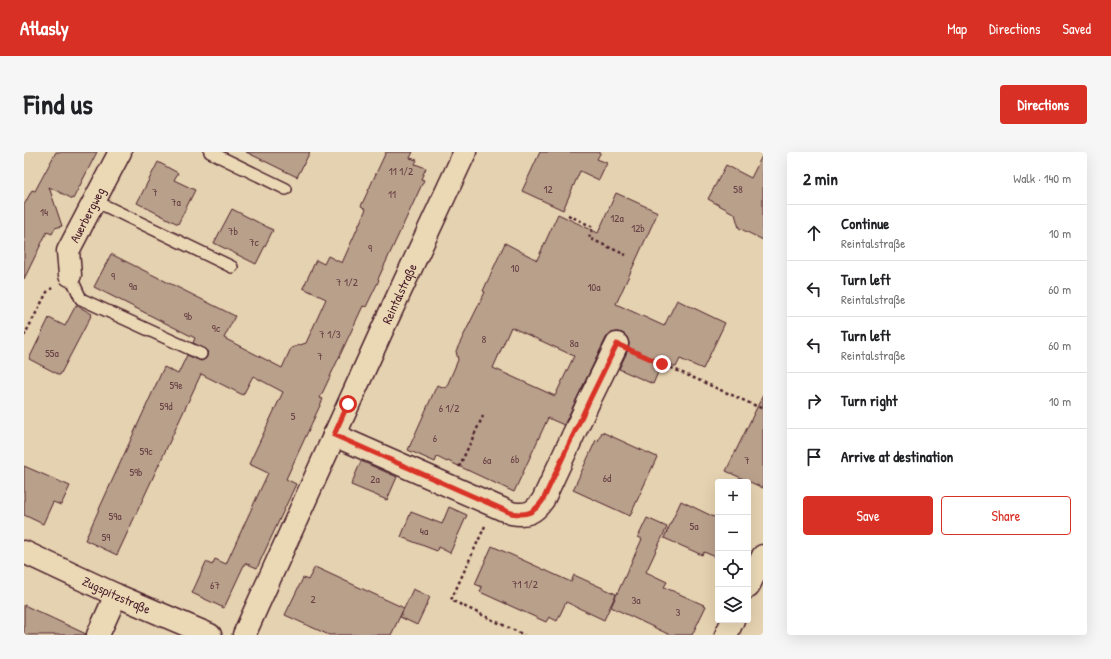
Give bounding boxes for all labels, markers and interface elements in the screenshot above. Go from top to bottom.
text: Atlasly [20,15,69,41]
text: Map [947,19,967,38]
text: Directions [989,19,1040,38]
text: Saved [1062,19,1091,38]
text: Find us [24,85,93,123]
button: Directions [1000,85,1087,124]
house number: 11 1/2 [389,164,413,178]
text: 2 min [803,167,838,190]
text: Walk · 140 m [1013,169,1071,187]
house number: 12 [543,182,553,196]
house number: 58 [733,182,743,196]
street label: Auerbergweg [65,184,109,246]
house number: 7 [152,185,158,199]
house number: 11 [388,187,396,201]
house number: 7a [171,195,182,209]
house number: 14 [40,205,48,219]
house number: 12a [610,211,624,225]
text: Continue [841,213,889,234]
house number: 12b [631,221,645,235]
icon: ahead [803,222,825,244]
house number: 7b [228,224,238,238]
text: 10 m [1049,224,1071,242]
text: Reintalstraße [841,234,906,252]
house number: 7c [249,235,260,249]
house number: 9 [368,241,372,255]
street label: Reintalstraße [377,260,421,327]
house number: 10 [511,261,520,275]
house number: 9 [111,269,115,283]
text: Turn left [841,269,891,290]
house number: 7 1/2 [336,275,358,289]
icon: left [803,278,825,300]
house number: 9a [129,279,138,293]
house number: 10a [587,280,601,294]
text: 60 m [1048,280,1071,298]
text: Reintalstraße [841,290,906,308]
house number: 9b [184,309,193,323]
house number: 9c [212,321,221,335]
text: Turn left [841,325,891,346]
house number: 7 1/3 [319,327,341,341]
house number: 8 [482,332,487,346]
icon: left [803,334,825,356]
house number: 8a [569,336,579,350]
text: 60 m [1048,336,1071,354]
house number: 55a [45,346,59,360]
text: Reintalstraße [841,346,906,364]
house number: 7 [317,349,323,363]
route end [653,355,671,373]
house number: 59e [169,378,183,392]
icon: right [803,390,825,412]
text: Turn right [841,390,897,411]
text: 10 m [1049,392,1071,410]
route start [339,395,357,413]
house number: 59d [160,399,173,413]
house number: 6 1/2 [439,401,459,415]
house number: 5 [291,409,296,423]
house number: 6 [433,431,438,445]
house number: 59c [140,444,153,458]
icon: arrive [803,446,825,468]
text: Arrive at destination [841,446,953,467]
house number: 6b [511,452,520,466]
house number: 6a [483,453,492,467]
house number: 7 [744,453,750,467]
house number: 59b [129,465,143,479]
house number: 6d [603,471,612,485]
house number: 2a [370,472,380,486]
map controls [715,479,751,623]
button: + [715,479,751,515]
button: Save [803,496,933,535]
button: Share [941,496,1071,535]
house number: 59a [108,509,122,523]
button: − [715,515,751,551]
house number: 5a [690,519,699,533]
house number: 4a [420,524,429,538]
house number: 59 [102,530,110,544]
button: locate [715,551,751,587]
street label: Zugspitzstraße [80,572,153,618]
house number: 71 1/2 [512,577,538,591]
house number: 67 [210,578,220,592]
button: layers [715,587,751,623]
house number: 2 [310,592,316,606]
house number: 3a [631,593,641,607]
house number: 3 [676,605,681,619]

